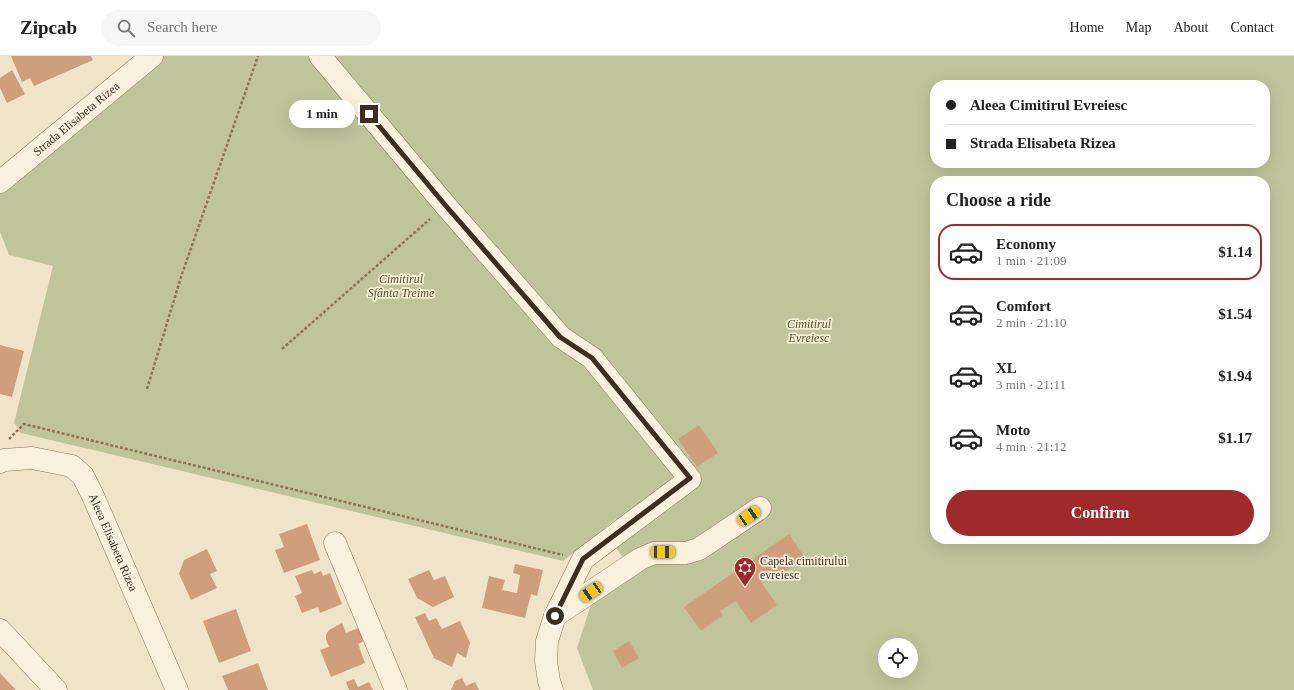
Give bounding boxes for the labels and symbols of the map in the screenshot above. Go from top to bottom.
street label: Strada Elisabeta Rizea [30,79,123,159]
callout: 1 min [289,100,355,128]
route end [360,105,378,123]
park label: Cimitirul Sfânta Treime [368,272,435,300]
park label: Cimitirul Evreiesc [787,317,832,345]
street label: Aleea Elisabeta Rizea [86,491,141,594]
car [736,504,762,528]
car [651,546,675,558]
place label: Capela cimitirului evreiesc [760,554,848,582]
synagogue icon: Capela cimitirului evreiesc [732,555,758,588]
car [578,580,604,604]
route start [546,607,564,625]

